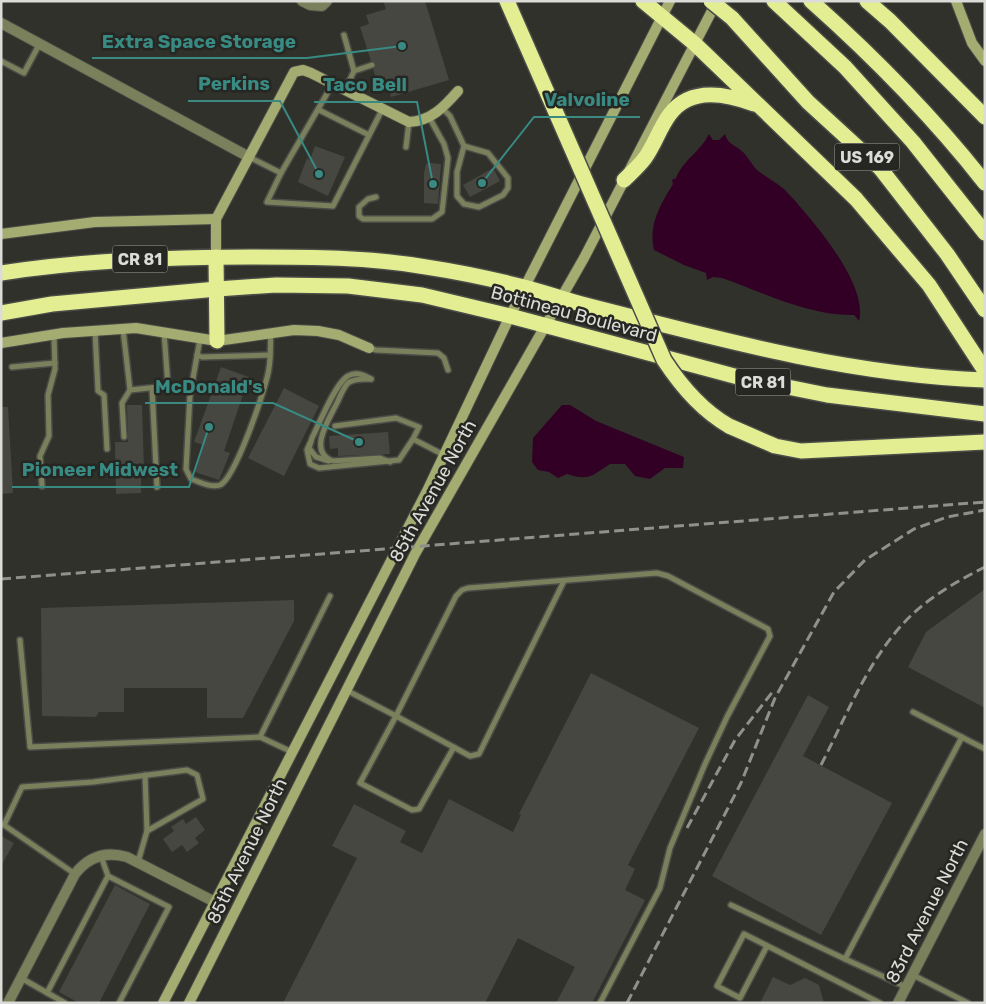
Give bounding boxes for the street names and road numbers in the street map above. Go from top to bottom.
road number: US 169 [834,144,900,170]
road number: CR 81 [112,245,168,272]
street label: Bottineau Boulevard [489,281,659,347]
road number: CR 81 [736,368,790,396]
street label: 85th Avenue North [385,416,481,566]
street label: 85th Avenue North [202,775,292,927]
street label: 83rd Avenue North [881,835,973,987]

